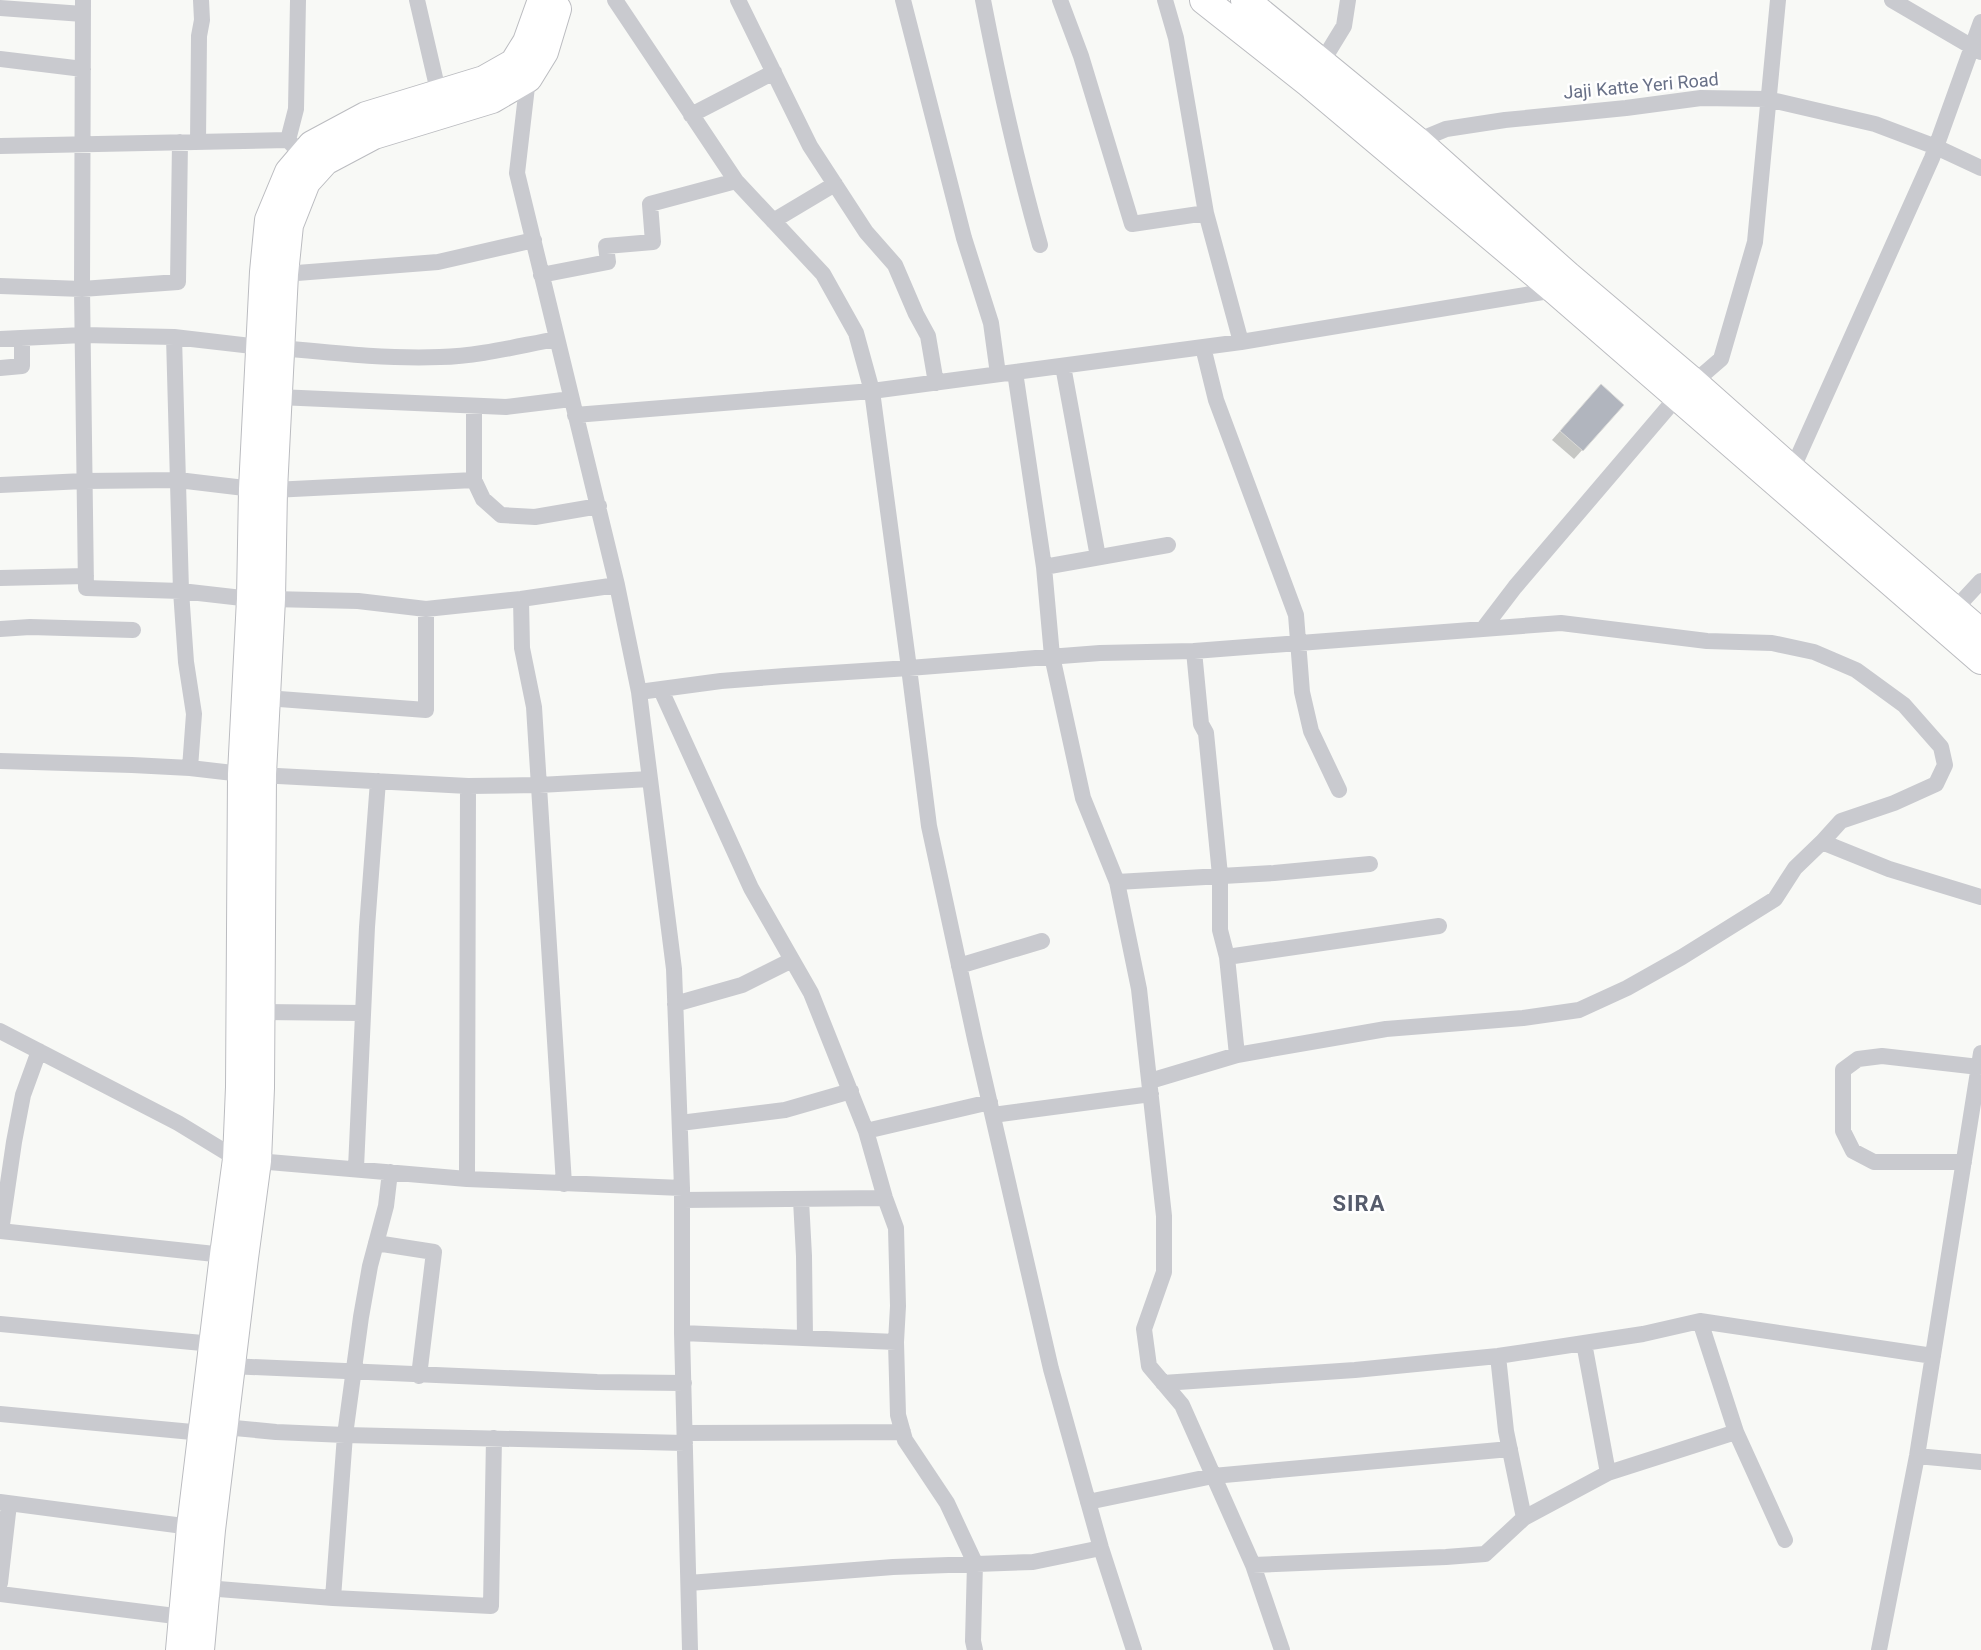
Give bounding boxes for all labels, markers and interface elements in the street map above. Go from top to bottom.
street label: Jaji Katte Yeri Road [1562,68,1719,103]
district label: SIRA [1333,1191,1385,1216]

